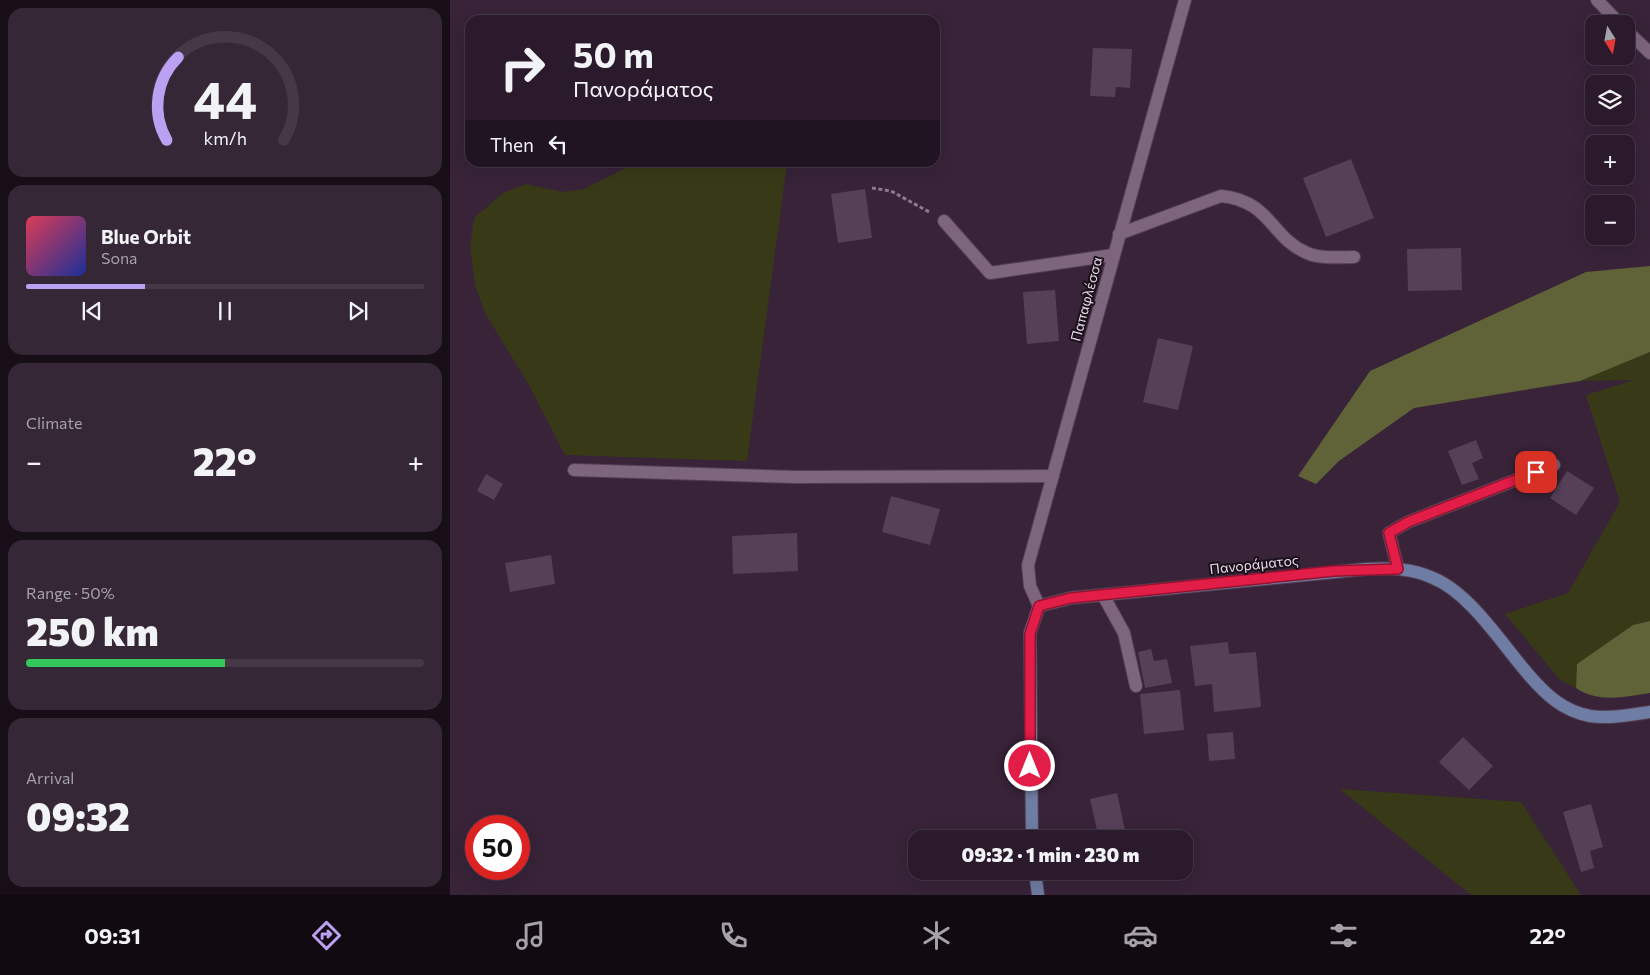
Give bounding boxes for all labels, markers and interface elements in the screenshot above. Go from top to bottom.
north arrow [1585,15,1635,65]
map controls [1585,15,1635,245]
text: 50 m [573,32,654,75]
icon: right [490,35,555,100]
text: 44 [193,66,257,130]
text: Πανοράματος [573,75,714,102]
button: layers [1585,75,1635,125]
text: km/h [203,127,247,149]
icon: left [544,130,572,158]
text: Then [490,133,534,156]
button: + [1585,135,1635,185]
button: − [1585,195,1635,245]
text: Blue Orbit [101,225,191,248]
text: Sona [101,248,137,267]
street label: Παπαφλέσσα [1067,255,1105,343]
icon: previous [78,297,106,325]
icon: pause [211,297,239,325]
icon: next [344,297,372,325]
text: Climate [26,413,82,432]
text: 22° [193,437,257,484]
text: − [26,444,42,478]
text: + [408,444,424,478]
pin [1515,451,1557,493]
icon: arrive [1522,458,1550,486]
street label: Πανοράματος [1209,551,1299,577]
text: Range · 50% [26,583,115,602]
text: 250 km [26,607,159,654]
position arrow [1003,739,1055,791]
text: Arrival [26,768,74,787]
text: 09:32 [26,792,130,839]
speed limit sign: 50 [465,815,530,880]
text: 09:32 · 1 min · 230 m [962,843,1139,866]
icon: directions [309,918,344,953]
icon: music [513,918,548,953]
icon: phone [716,918,751,953]
icon: climate [919,918,954,953]
icon: car [1123,918,1158,953]
icon: filters [1326,918,1361,953]
text: 09:31 [84,922,141,949]
text: 22° [1529,922,1566,949]

